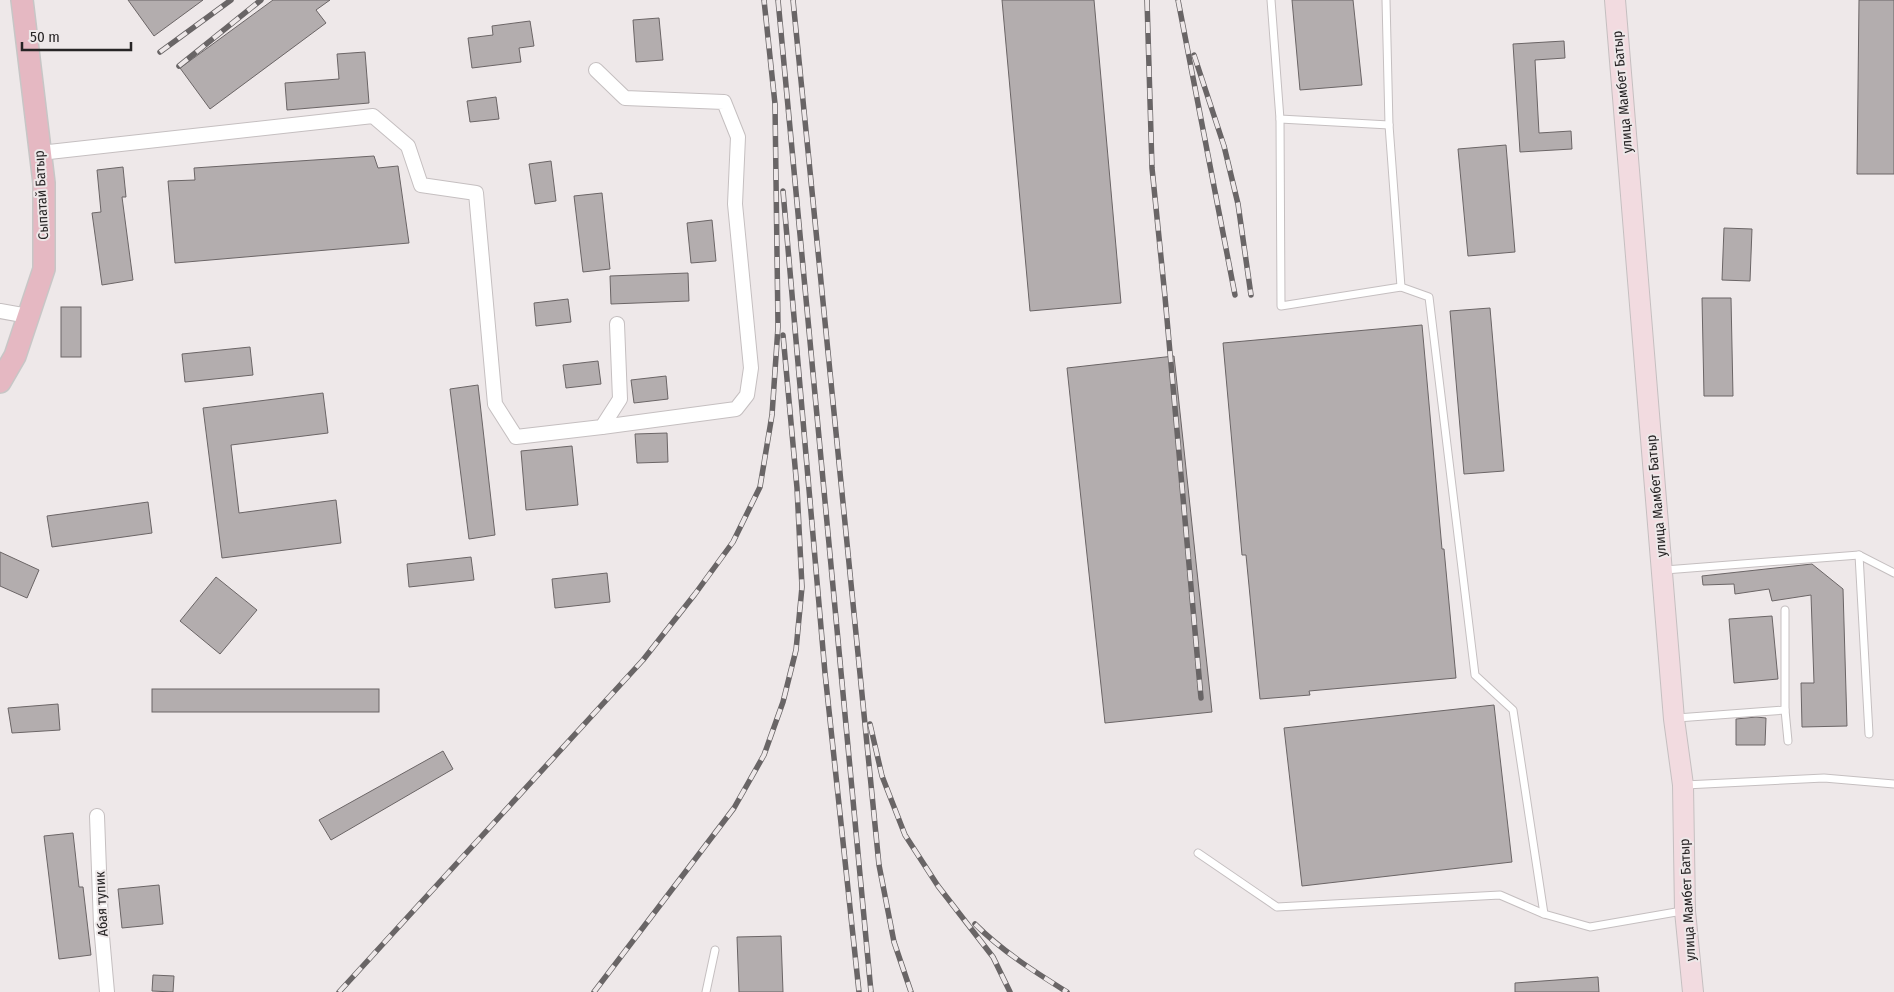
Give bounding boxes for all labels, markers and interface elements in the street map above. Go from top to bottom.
scale bar [22,20,131,52]
text: 50 m [30,28,60,46]
street label: улица Мамбет Батыр [1609,30,1636,154]
street label: Сыпатай Батыр [31,150,52,240]
street label: улица Мамбет Батыр [1643,434,1670,558]
street label: улица Мамбет Батыр [1676,838,1699,962]
street label: Абая тупик [91,871,112,937]

